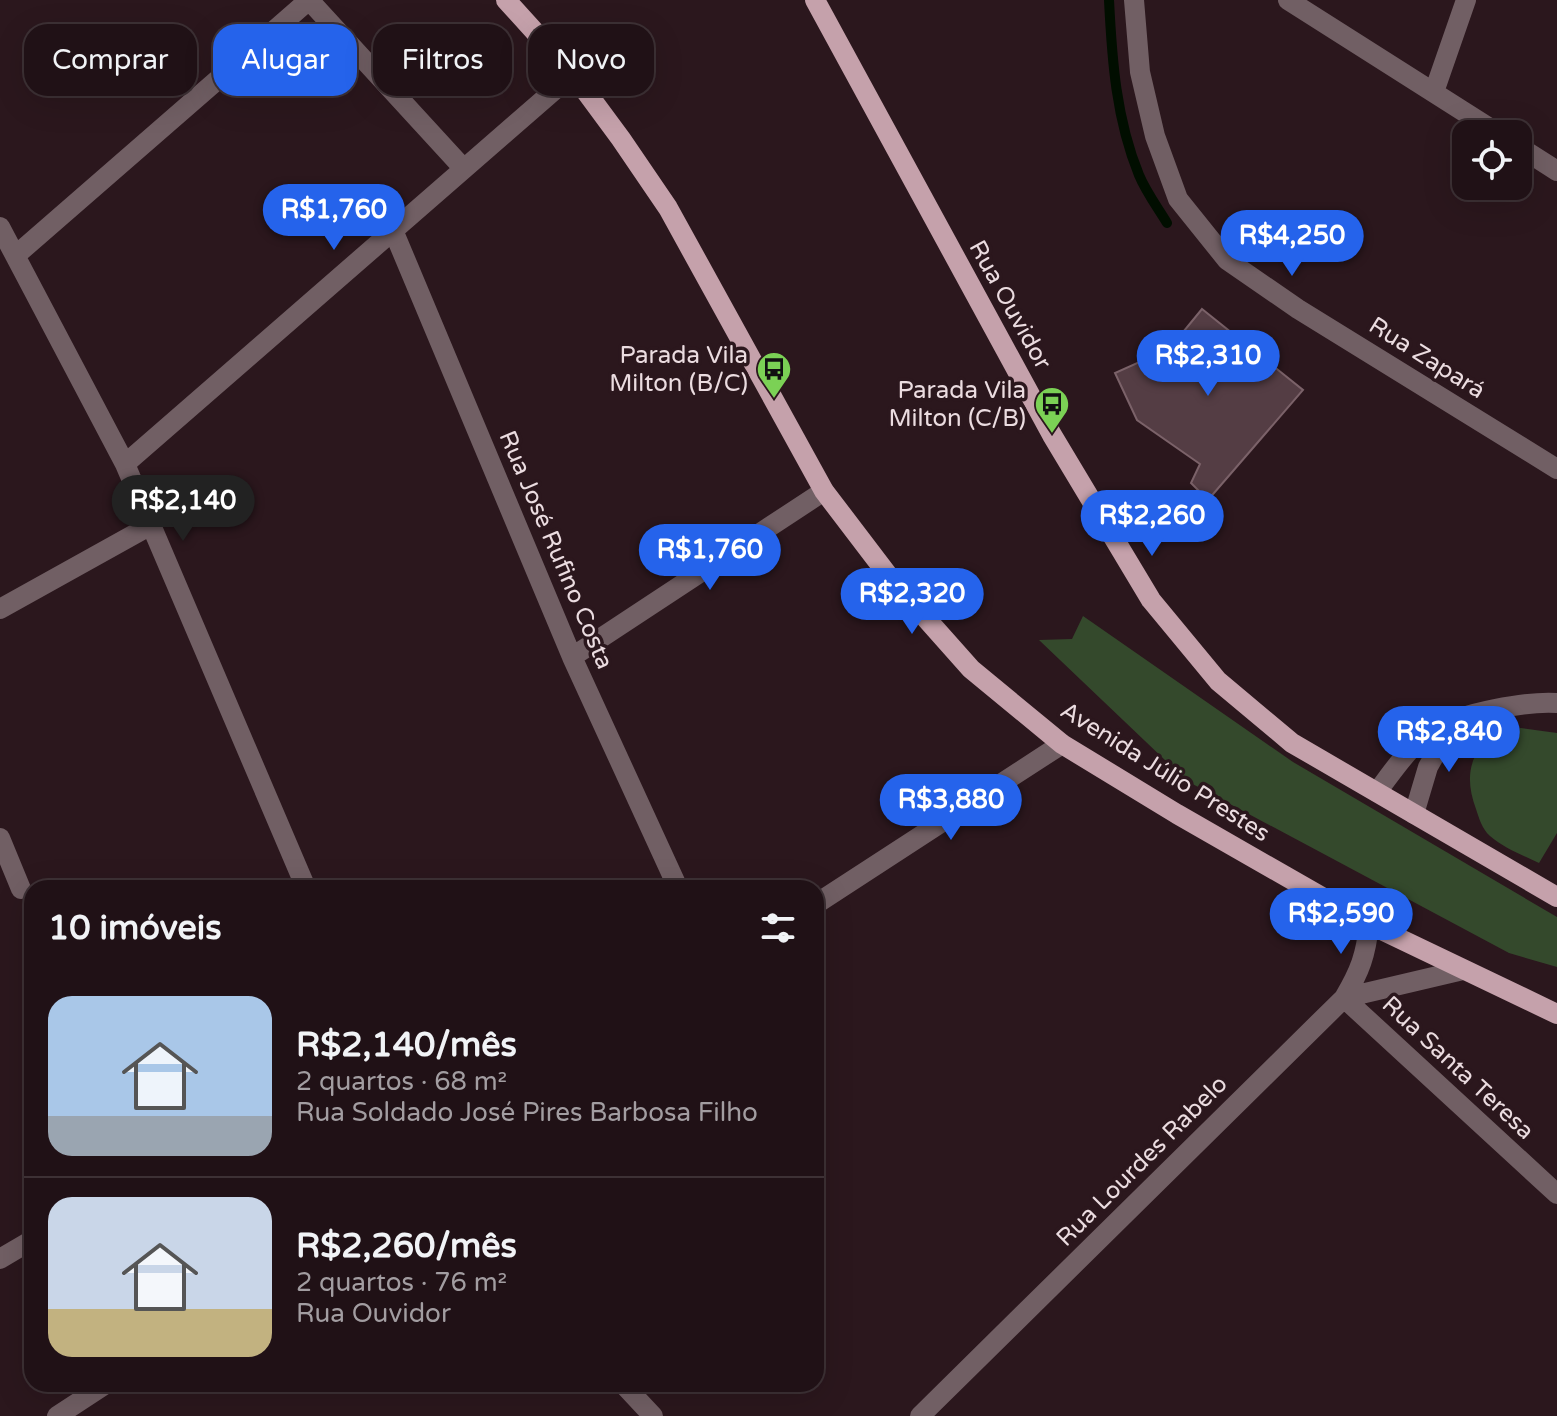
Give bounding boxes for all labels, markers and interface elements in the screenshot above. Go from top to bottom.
chip: Comprar [24,24,197,96]
chip: Alugar [213,24,357,96]
chip: Filtros [373,24,512,96]
chip: Novo [528,24,654,96]
map controls [1452,120,1532,200]
button: locate [1452,120,1532,200]
pin: R$1,760 [260,184,408,252]
text: R$1,760 [281,194,387,225]
pin: R$4,250 [1218,210,1366,278]
text: R$4,250 [1239,220,1345,251]
street label: Rua Ouvidor [963,235,1058,375]
street label: Rua Zapará [1364,311,1490,405]
pin: R$2,310 [1134,330,1282,398]
text: R$2,310 [1155,340,1261,371]
place label: Parada Vila Milton (B/C) [609,341,748,398]
bus stop icon: Parada Vila Milton (B/C) [755,350,793,400]
place label: Parada Vila Milton (C/B) [889,376,1026,433]
bus stop icon: Parada Vila Milton (C/B) [1033,385,1071,435]
street label: Rua José Rufino Costa [493,427,619,673]
pin: R$2,140 [109,475,257,543]
text: R$2,140 [130,485,236,516]
pin: R$2,260 [1078,490,1226,558]
text: R$2,260 [1099,500,1205,531]
pin: R$1,760 [636,524,784,592]
text: R$1,760 [657,534,763,565]
pin: R$2,320 [838,568,986,636]
text: R$2,320 [859,578,965,609]
street label: Avenida Júlio Prestes [1055,696,1275,848]
pin: R$2,840 [1375,706,1523,774]
text: R$2,840 [1396,716,1502,747]
pin: R$3,880 [877,774,1025,842]
text: R$3,880 [898,784,1004,815]
pin: R$2,590 [1267,888,1415,956]
text: R$2,590 [1288,898,1394,929]
icon: filters [756,906,800,950]
text: 10 imóveis [48,908,221,949]
street label: Rua Santa Teresa [1376,990,1540,1146]
text: R$2,140/mês [296,1025,517,1066]
icon: home [112,1028,208,1124]
text: 2 quartos · 68 m² [296,1066,507,1097]
street label: Rua Lourdes Rabelo [1051,1070,1233,1252]
text: Rua Soldado José Pires Barbosa Filho [296,1097,758,1128]
text: R$2,260/mês [296,1226,517,1267]
icon: home [112,1229,208,1325]
text: 2 quartos · 76 m² [296,1267,507,1298]
text: Rua Ouvidor [296,1298,451,1329]

